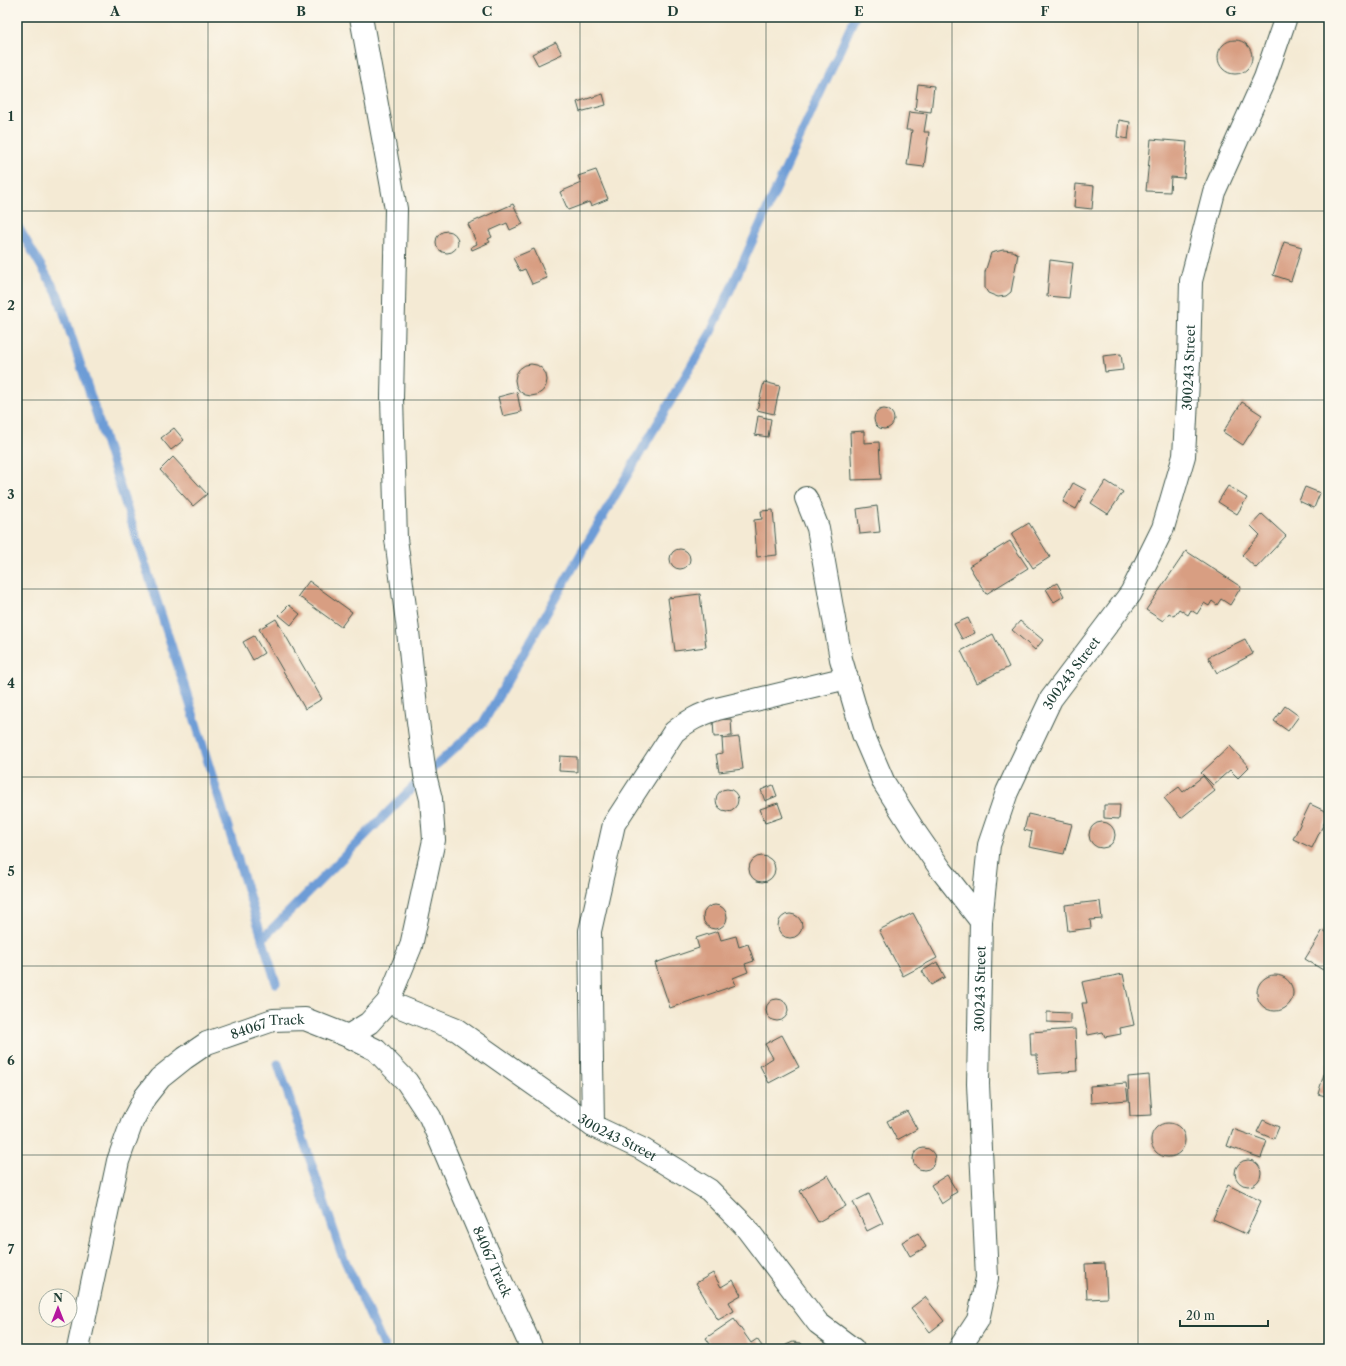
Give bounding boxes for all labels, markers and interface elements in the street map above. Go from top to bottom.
text: A [109,3,121,19]
text: B [296,3,306,19]
text: C [482,3,492,19]
text: D [667,3,679,19]
text: E [854,3,864,19]
text: F [1041,3,1050,19]
text: G [1225,3,1237,19]
text: 1 [8,108,14,124]
text: 2 [7,297,15,313]
street label: 300243 Street [1178,324,1198,411]
text: 3 [7,486,15,502]
street label: 300243 Street [1039,633,1103,712]
text: 4 [7,675,15,691]
text: 5 [7,863,15,879]
street label: 300243 Street [971,945,989,1032]
street label: 84067 Track [228,1011,305,1042]
text: 6 [7,1052,15,1068]
street label: 300243 Street [575,1110,660,1164]
street label: 84067 Track [470,1224,515,1300]
text: 7 [8,1241,15,1257]
north arrow [38,1288,78,1328]
text: N [53,1291,63,1305]
scale bar [1180,1302,1268,1328]
text: 20 m [1186,1308,1215,1323]

